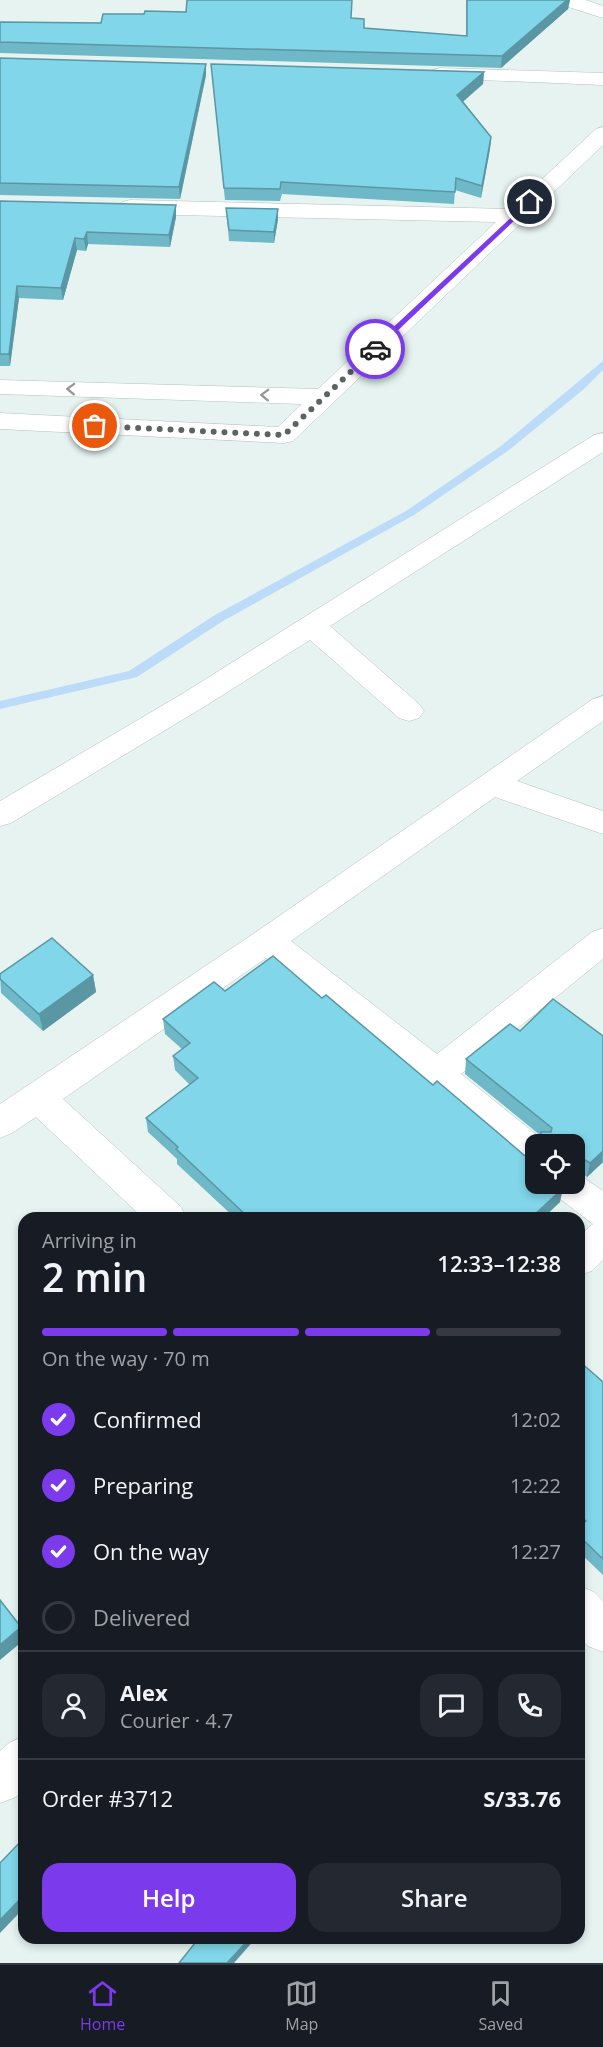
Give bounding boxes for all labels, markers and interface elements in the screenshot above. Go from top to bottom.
pin [504,176,555,227]
icon: home [513,185,546,218]
courier [345,319,405,379]
icon: car [359,333,392,366]
one-way arrow [66,383,75,395]
one-way arrow [261,389,270,401]
pin [69,400,120,451]
icon: bag [78,409,111,442]
map controls [525,1134,585,1194]
button: locate [525,1134,585,1194]
text: Arriving in [42,1227,137,1254]
text: 12:33–12:38 [437,1248,561,1278]
text: 2 min [42,1250,147,1303]
text: On the way · 70 m [42,1345,210,1372]
icon: check [42,1403,75,1436]
text: Confirmed [93,1404,202,1434]
text: 12:02 [510,1406,561,1433]
icon: check [42,1469,75,1502]
text: Preparing [93,1470,193,1500]
text: 12:22 [510,1472,561,1499]
icon: check [42,1535,75,1568]
text: On the way [93,1536,209,1566]
text: 12:27 [510,1538,561,1565]
text: Delivered [93,1602,191,1632]
button: person [42,1674,105,1737]
button: chat [420,1674,483,1737]
button: phone [498,1674,561,1737]
text: Alex [120,1677,168,1707]
text: Courier · 4.7 [120,1707,233,1734]
text: Order #3712 [42,1783,173,1813]
text: S/33.76 [483,1783,561,1813]
button: Help [42,1863,296,1932]
button: Share [308,1863,561,1932]
tab: Home [80,1977,125,2035]
tab: Map [285,1977,318,2035]
tab: Saved [478,1977,523,2035]

